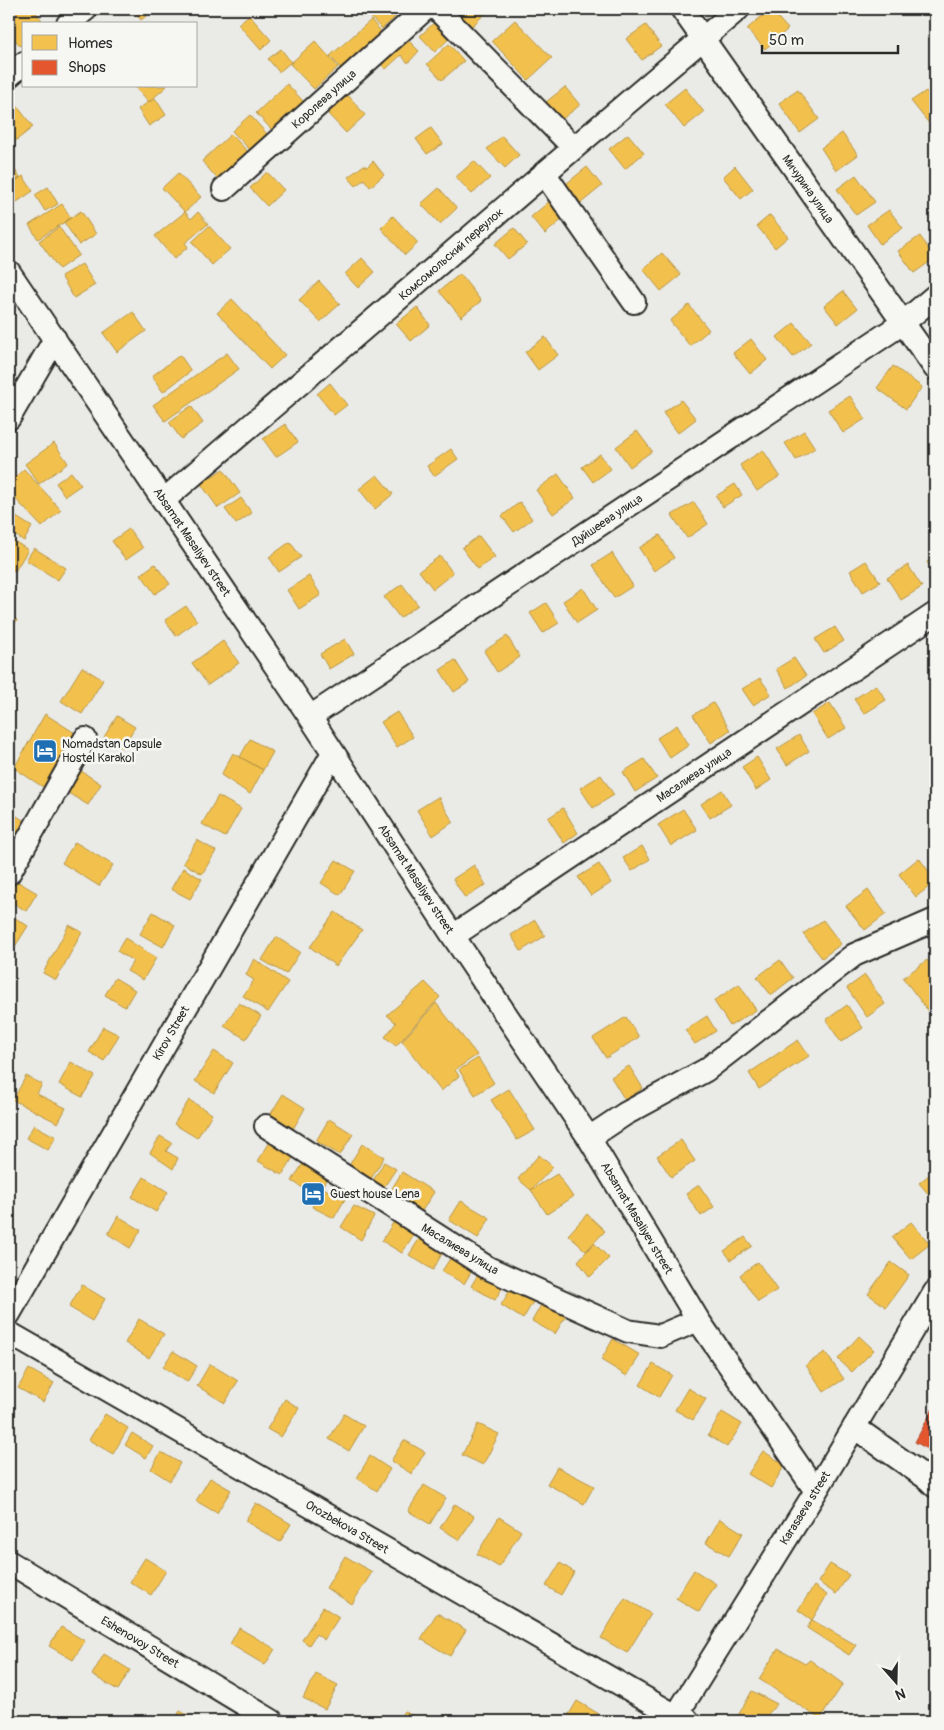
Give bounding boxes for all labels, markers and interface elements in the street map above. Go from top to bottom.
legend [22,22,198,88]
scale bar [762,22,898,54]
text: 50 m [769,31,804,50]
text: Homes [68,34,113,53]
text: Shops [68,58,106,77]
street label: Королева улица [289,66,360,132]
street label: Мичурина улица [778,152,837,227]
street label: Комсомольский переулок [396,205,507,304]
street label: Absamat Masaliyev street [150,485,234,600]
street label: Дуйшеева улица [568,491,646,550]
place label: Nomadstan Capsule Hostel Karakol [62,737,162,766]
hotel icon: Nomadstan Capsule Hostel Karakol [32,738,58,764]
street label: Масалиева улица [654,745,735,806]
street label: Absamat Masaliyev street [374,822,457,937]
street label: Kirov Street [150,1003,193,1063]
street label: Absamat Masaliyev street [597,1160,676,1277]
hotel icon: Guest house Lena [300,1181,326,1207]
place label: Guest house Lena [330,1187,420,1202]
street label: Масалиева улица [418,1220,501,1279]
street label: Karasaeva street [777,1469,834,1548]
street label: Orozbekova Street [302,1498,391,1557]
street label: Eshenovoy Street [98,1613,182,1672]
north arrow [872,1658,922,1708]
text: N [893,1684,908,1703]

